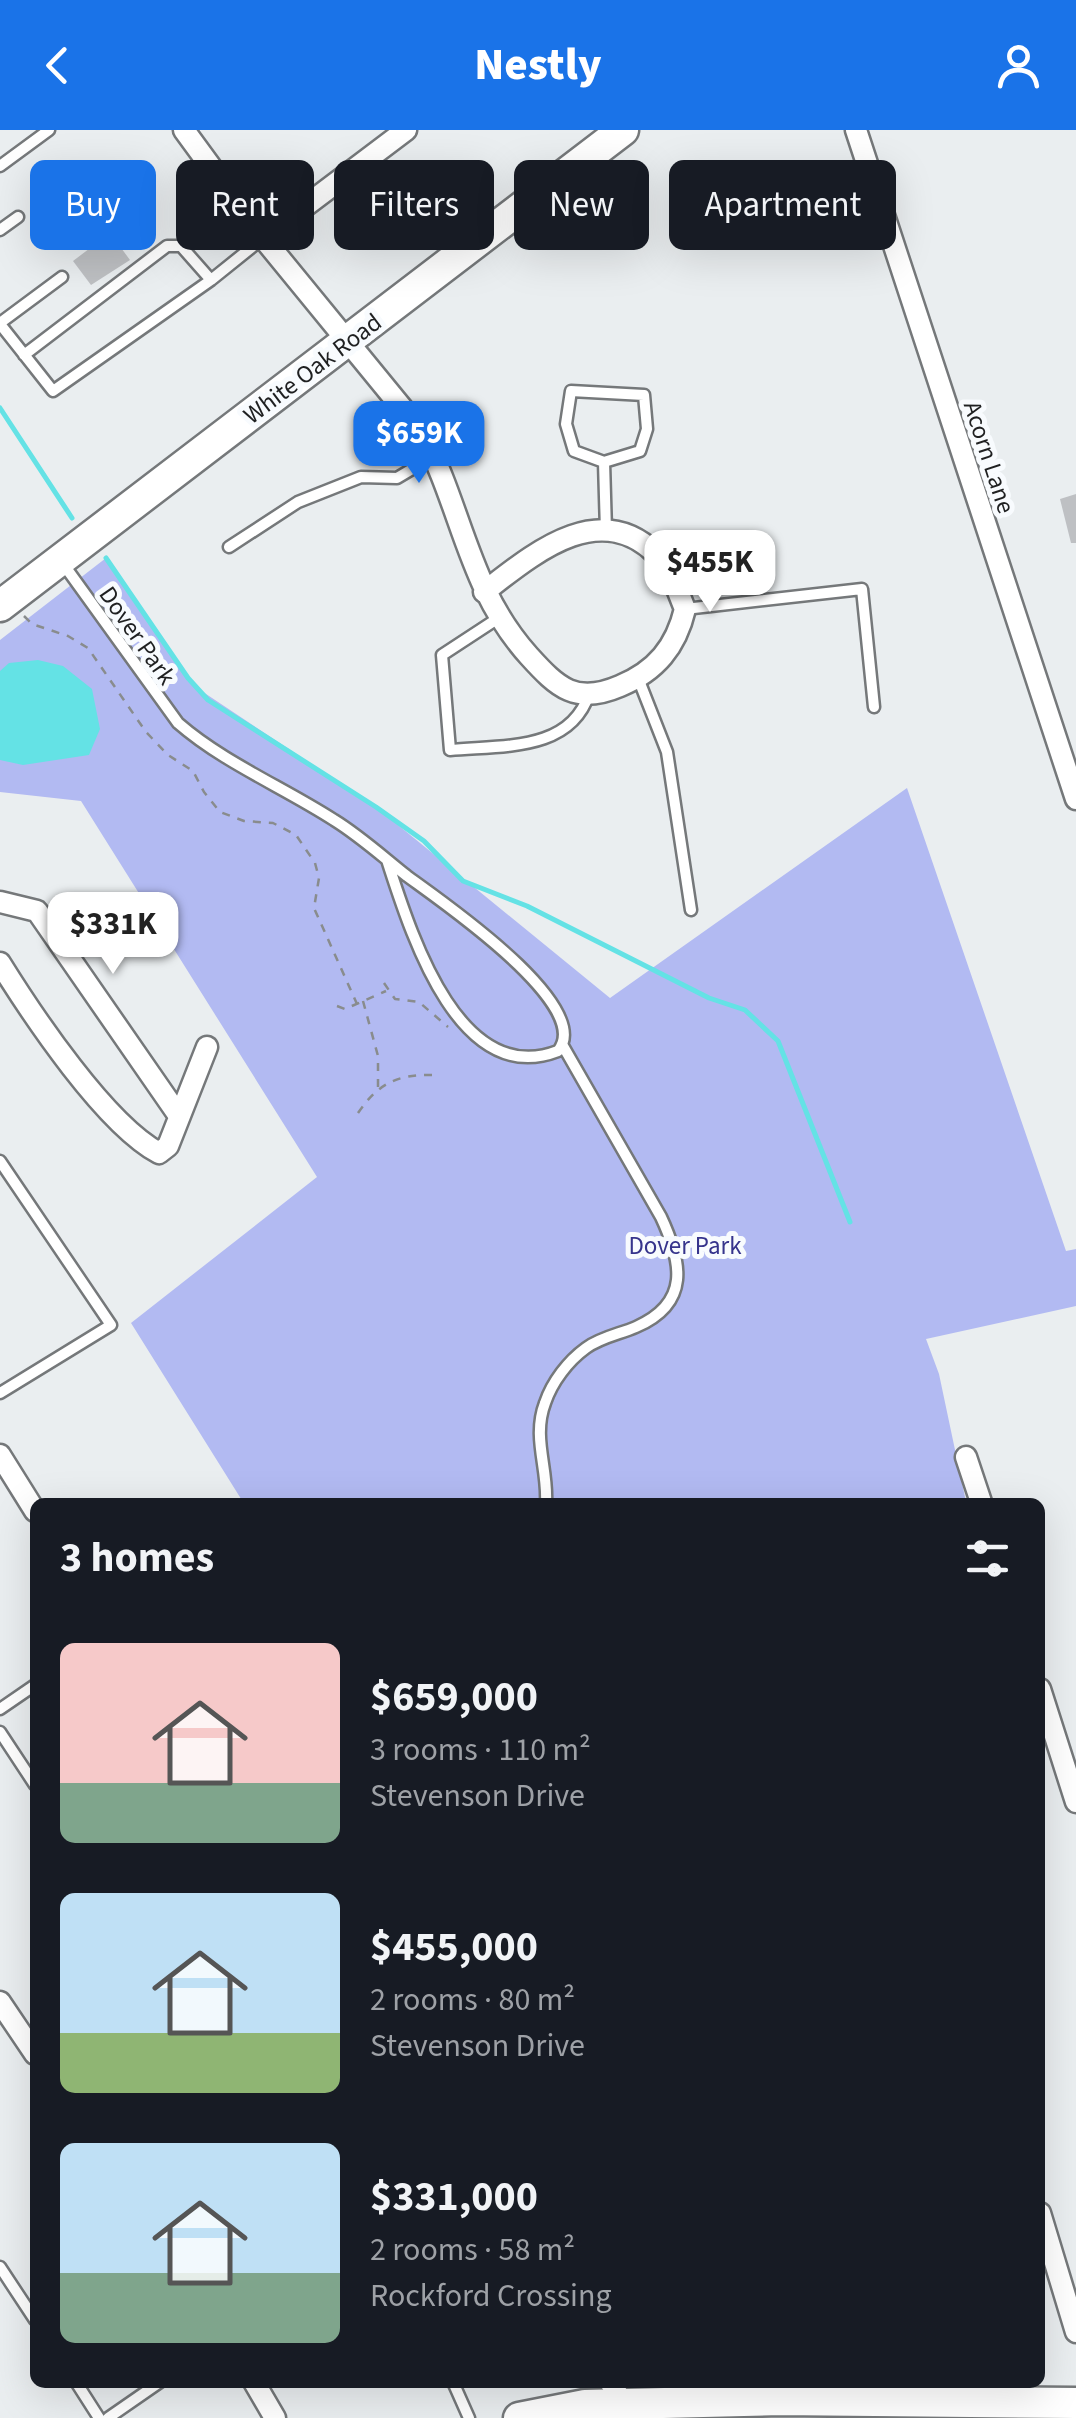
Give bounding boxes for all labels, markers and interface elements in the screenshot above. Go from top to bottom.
text: Nestly [474,33,602,97]
icon: back [30,38,85,93]
icon: person [991,38,1046,93]
chip: Buy [30,160,156,250]
chip: Rent [176,160,314,250]
chip: Filters [334,160,494,250]
chip: New [514,160,649,250]
chip: Apartment [669,160,896,250]
street label: White Oak Road [236,305,389,433]
street label: Acorn Lane [954,397,1024,518]
pin: $659K [349,401,489,486]
text: $659K [375,410,463,456]
pin: $455K [640,530,780,615]
text: $455K [666,539,754,585]
street label: Dover Park [90,579,185,693]
pin: $331K [43,892,183,977]
text: $331K [69,901,157,947]
park label: Dover Park [628,1228,742,1264]
text: 3 homes [60,1528,214,1588]
icon: filters [960,1531,1015,1586]
text: $659,000 [370,1667,538,1727]
icon: home [140,1683,260,1803]
text: 3 rooms · 110 m² [370,1727,591,1773]
text: Stevenson Drive [370,1773,585,1819]
text: $455,000 [370,1917,538,1977]
icon: home [140,1933,260,2053]
text: 2 rooms · 80 m² [370,1977,575,2023]
text: Stevenson Drive [370,2023,585,2069]
text: $331,000 [370,2167,538,2227]
icon: home [140,2183,260,2303]
text: 2 rooms · 58 m² [370,2227,575,2273]
text: Rockford Crossing [370,2273,612,2319]

